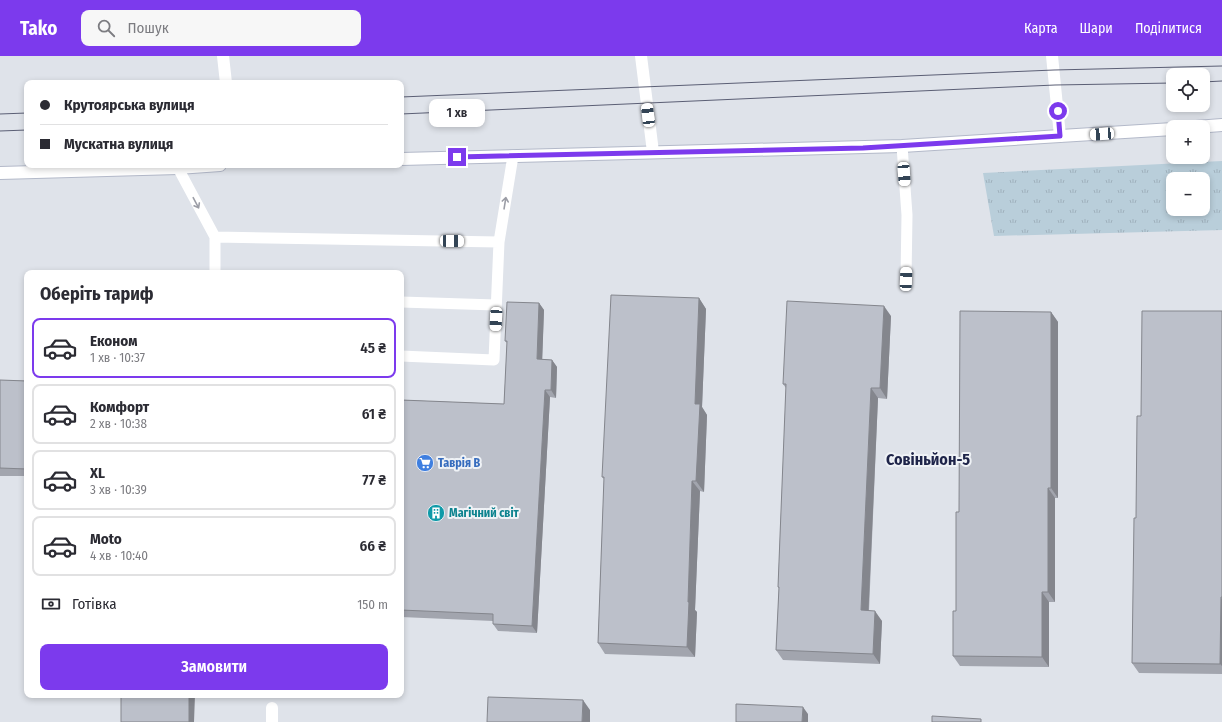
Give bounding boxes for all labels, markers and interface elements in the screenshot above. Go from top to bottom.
search box [81,10,361,46]
text: Tako [20,17,57,40]
icon: search [95,17,117,39]
text: Пошук [127,19,169,37]
text: Карта [1024,20,1058,37]
text: Шари [1080,20,1113,37]
text: Поділитися [1135,20,1202,37]
map controls [1166,68,1210,216]
button: locate [1166,68,1210,112]
text: Крутоярська вулиця [64,96,195,114]
callout: 1 хв [429,99,485,127]
car [641,102,655,128]
route start [1049,102,1067,120]
text: 1 хв [447,105,467,120]
button: + [1166,120,1210,164]
car [1090,127,1114,141]
text: Мускатна вулиця [64,135,173,153]
route end [448,148,466,166]
car [897,162,911,186]
button: − [1166,172,1210,216]
one-way arrow [193,196,201,208]
one-way arrow [502,197,510,210]
car [440,235,464,247]
car [900,267,912,291]
text: Оберіть тариф [40,283,154,305]
car [489,307,503,331]
icon: car [42,330,78,366]
text: Економ [90,332,137,350]
text: 45 ₴ [360,339,386,357]
text: 1 хв · 10:37 [90,350,145,365]
icon: car [42,396,78,432]
text: Комфорт [90,398,149,416]
text: 61 ₴ [362,405,386,423]
text: 2 хв · 10:38 [90,416,147,431]
district label: Совіньйон-5 [886,450,970,469]
supermarket icon: Таврія В [415,453,435,473]
place label: Таврія В [438,456,480,470]
icon: car [42,462,78,498]
text: XL [90,464,105,482]
text: 77 ₴ [362,471,386,489]
text: 3 хв · 10:39 [90,482,147,497]
building icon: Магічний світ [426,503,446,523]
place label: Магічний світ [449,506,520,520]
icon: car [42,528,78,564]
text: Moto [90,530,122,548]
text: 66 ₴ [360,537,386,555]
text: 4 хв · 10:40 [90,548,148,563]
icon: cash [40,593,62,615]
text: Готівка [72,595,117,613]
text: 150 m [357,597,388,612]
button: Замовити [40,644,388,690]

